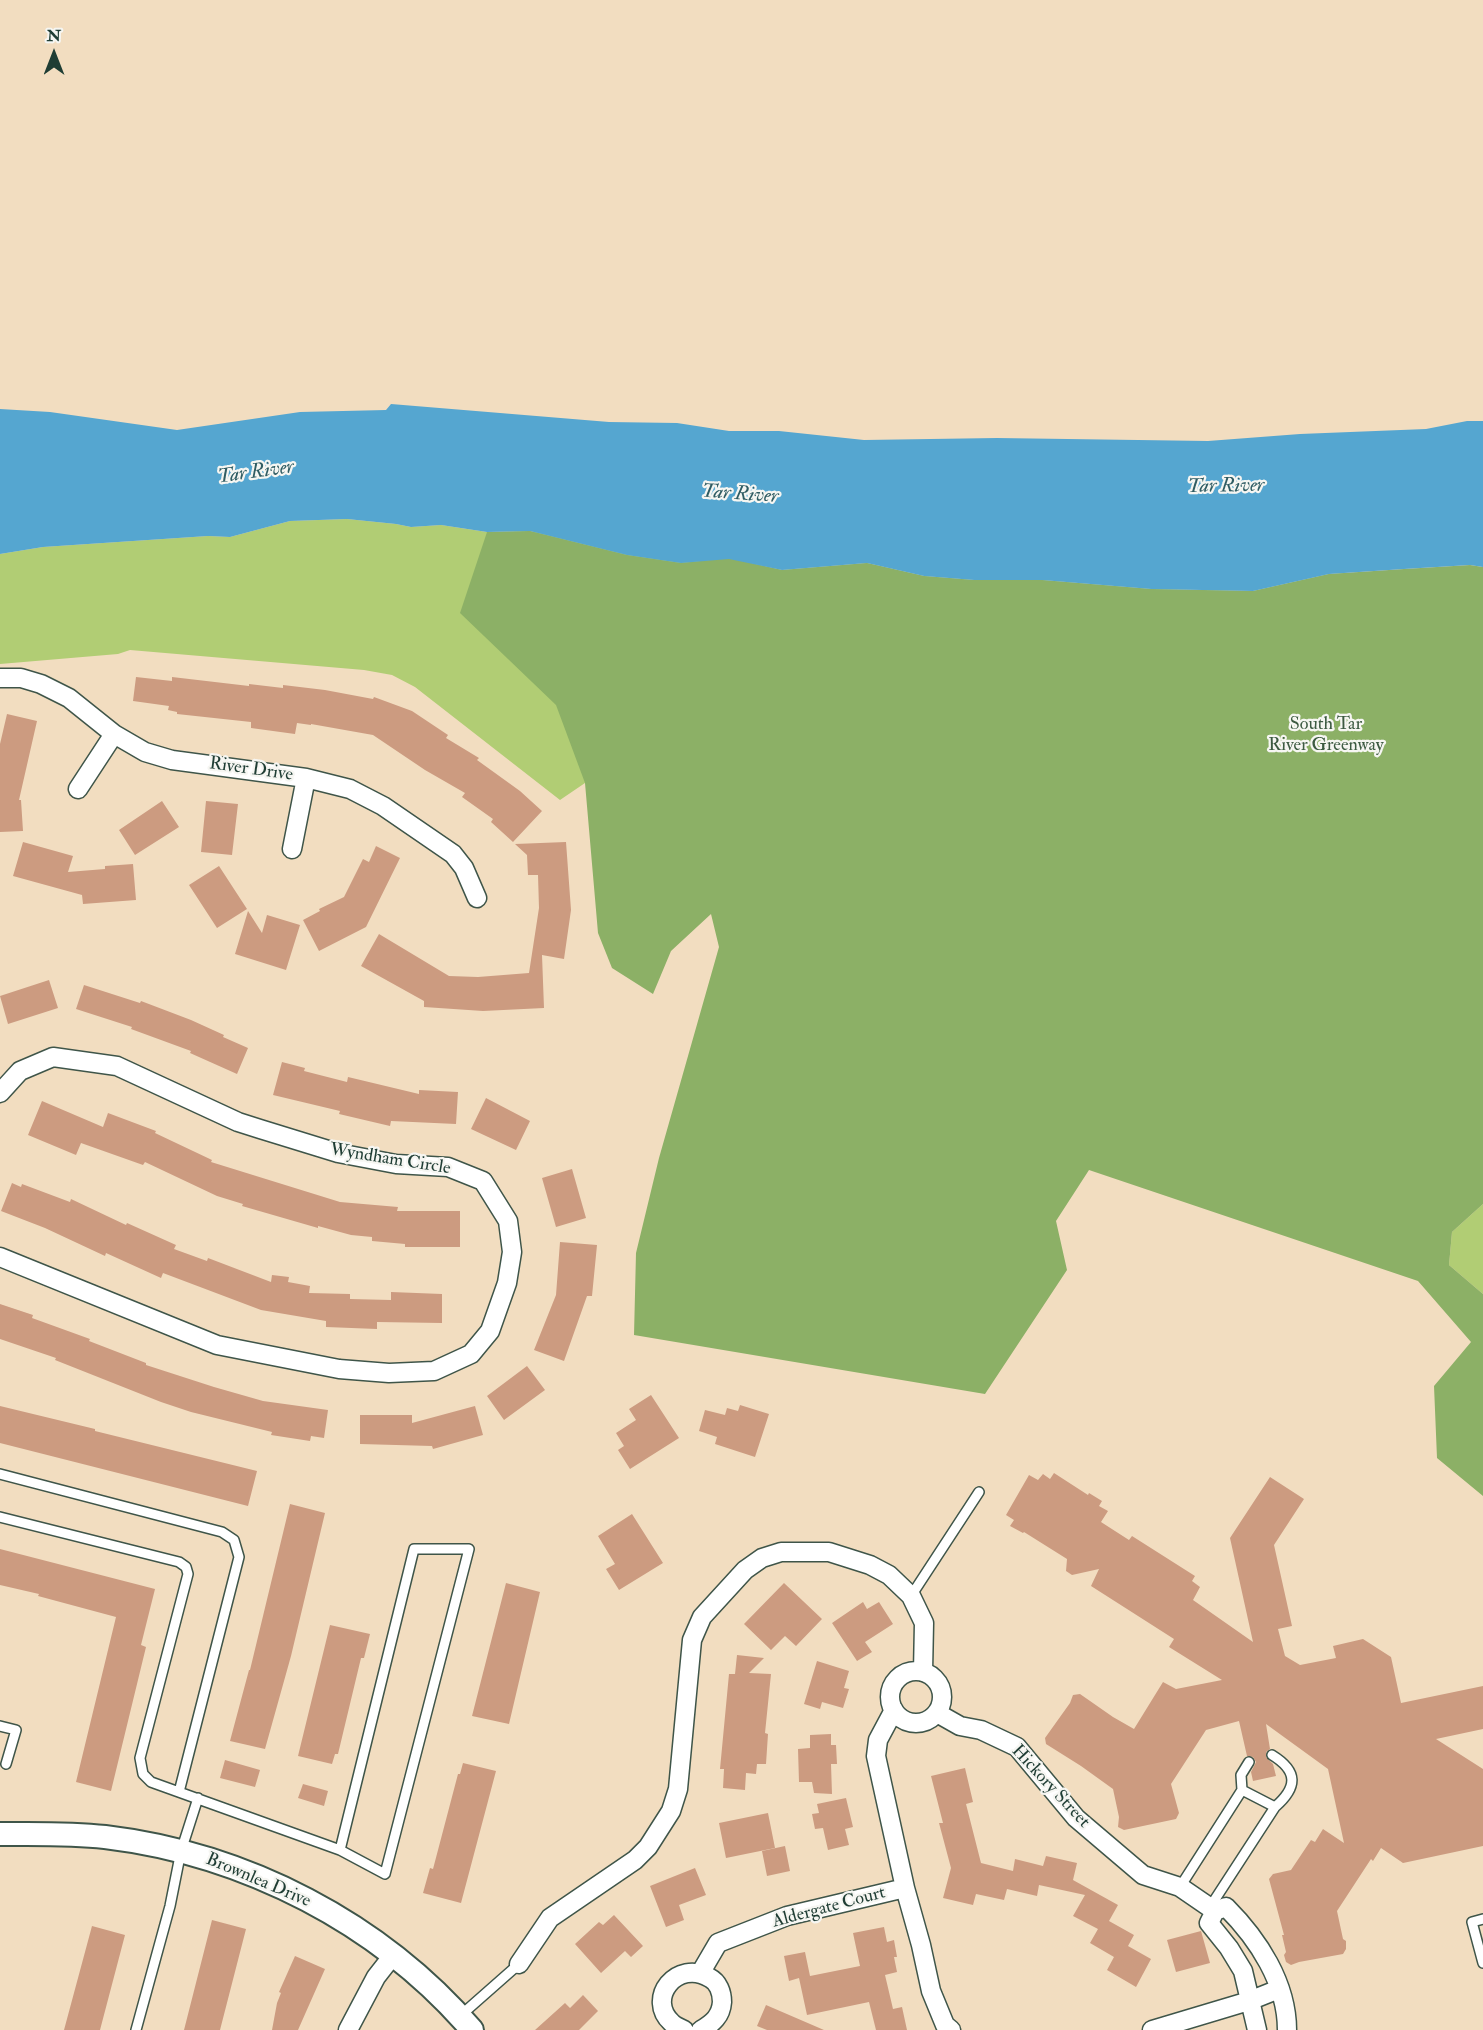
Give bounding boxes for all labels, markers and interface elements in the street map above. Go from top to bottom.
north arrow [24,24,84,84]
text: N [47,26,61,46]
water label: Tar River [216,456,296,490]
water label: Tar River [1188,474,1264,500]
water label: Tar River [701,480,779,510]
park label: South Tar River Greenway [1268,714,1384,756]
street label: River Drive [208,753,294,787]
street label: Wyndham Circle [328,1140,452,1180]
street label: Hickory Street [1006,1741,1094,1833]
street label: Brownlea Drive [202,1849,314,1913]
street label: Aldergate Court [770,1883,888,1933]

